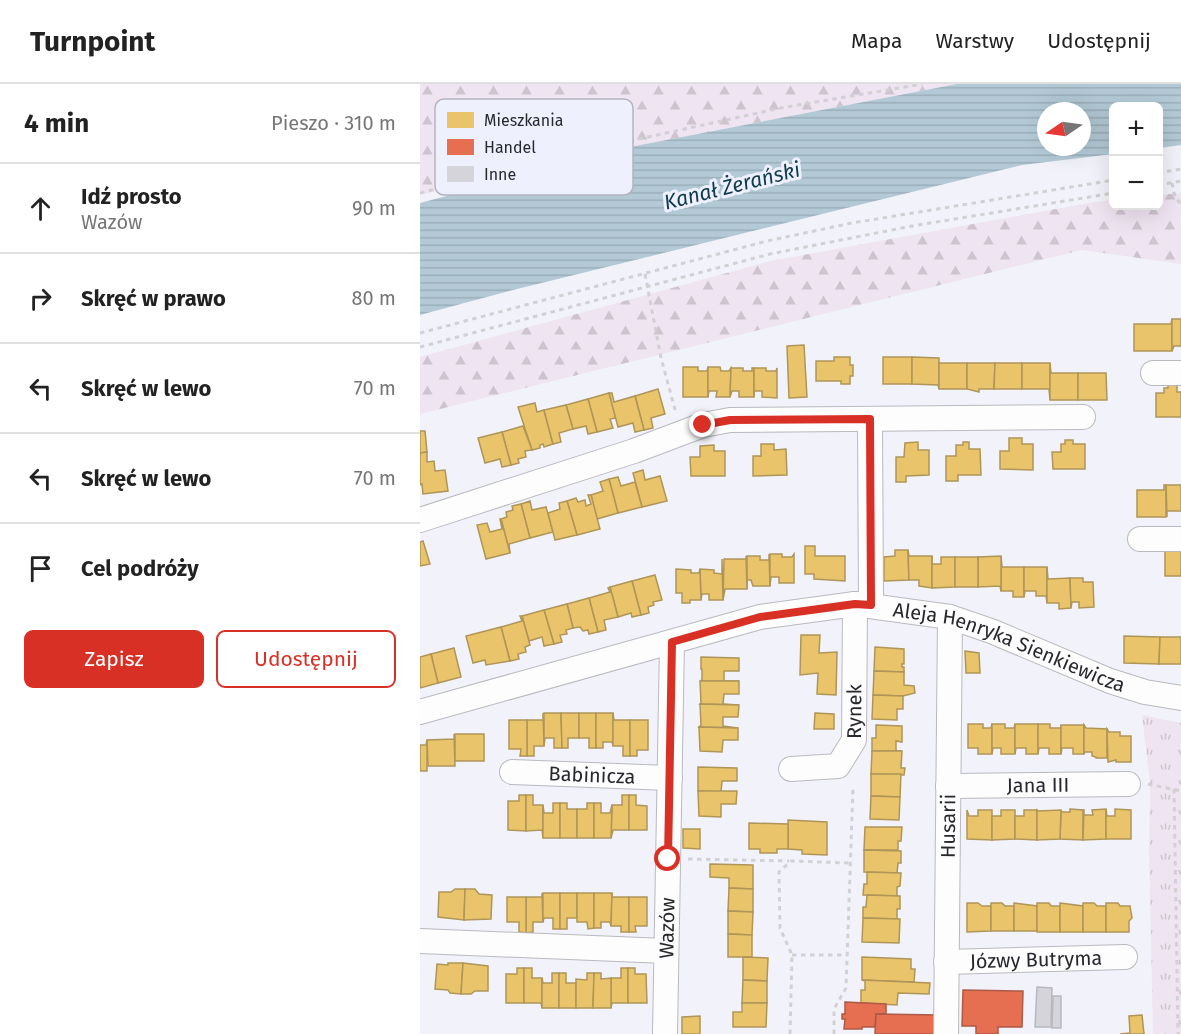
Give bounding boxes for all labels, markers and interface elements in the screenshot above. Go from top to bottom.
text: Turnpoint [30,25,155,58]
text: Mapa [851,28,902,54]
text: Warstwy [935,28,1014,54]
text: Udostępnij [1047,28,1151,54]
legend [435,99,633,195]
north arrow [1037,102,1091,156]
map controls [1109,102,1163,210]
button: + [1109,102,1163,156]
text: 4 min [24,108,89,139]
text: Pieszo · 310 m [271,111,396,135]
text: Mieszkania [484,111,563,130]
text: Handel [484,138,536,157]
water label: Kanał Żerański [661,156,803,215]
button: − [1109,156,1163,210]
text: Inne [484,165,516,184]
text: Idź prosto [81,183,182,210]
icon: ahead [24,192,57,225]
text: 90 m [352,196,396,220]
text: Wazów [81,210,142,234]
icon: right [24,282,57,315]
text: Skręć w prawo [81,285,226,312]
text: 80 m [351,286,396,310]
icon: left [24,372,57,405]
text: Skręć w lewo [81,375,211,402]
text: 70 m [354,376,396,400]
route end [689,411,715,437]
icon: left [24,462,57,495]
text: Skręć w lewo [81,465,211,492]
text: 70 m [354,466,396,490]
icon: arrive [24,552,57,585]
text: Cel podróży [81,555,199,582]
street label: Aleja Henryka Sienkiewicza [892,597,1128,697]
button: Zapisz [24,630,204,688]
button: Udostępnij [216,630,396,688]
street label: Rynek [842,683,866,739]
street label: Babinicza [548,761,636,789]
street label: Jana III [1007,773,1069,797]
street label: Husarii [936,794,960,858]
route start [654,845,680,871]
street label: Wazów [654,897,679,959]
street label: Józwy Butryma [969,946,1103,973]

